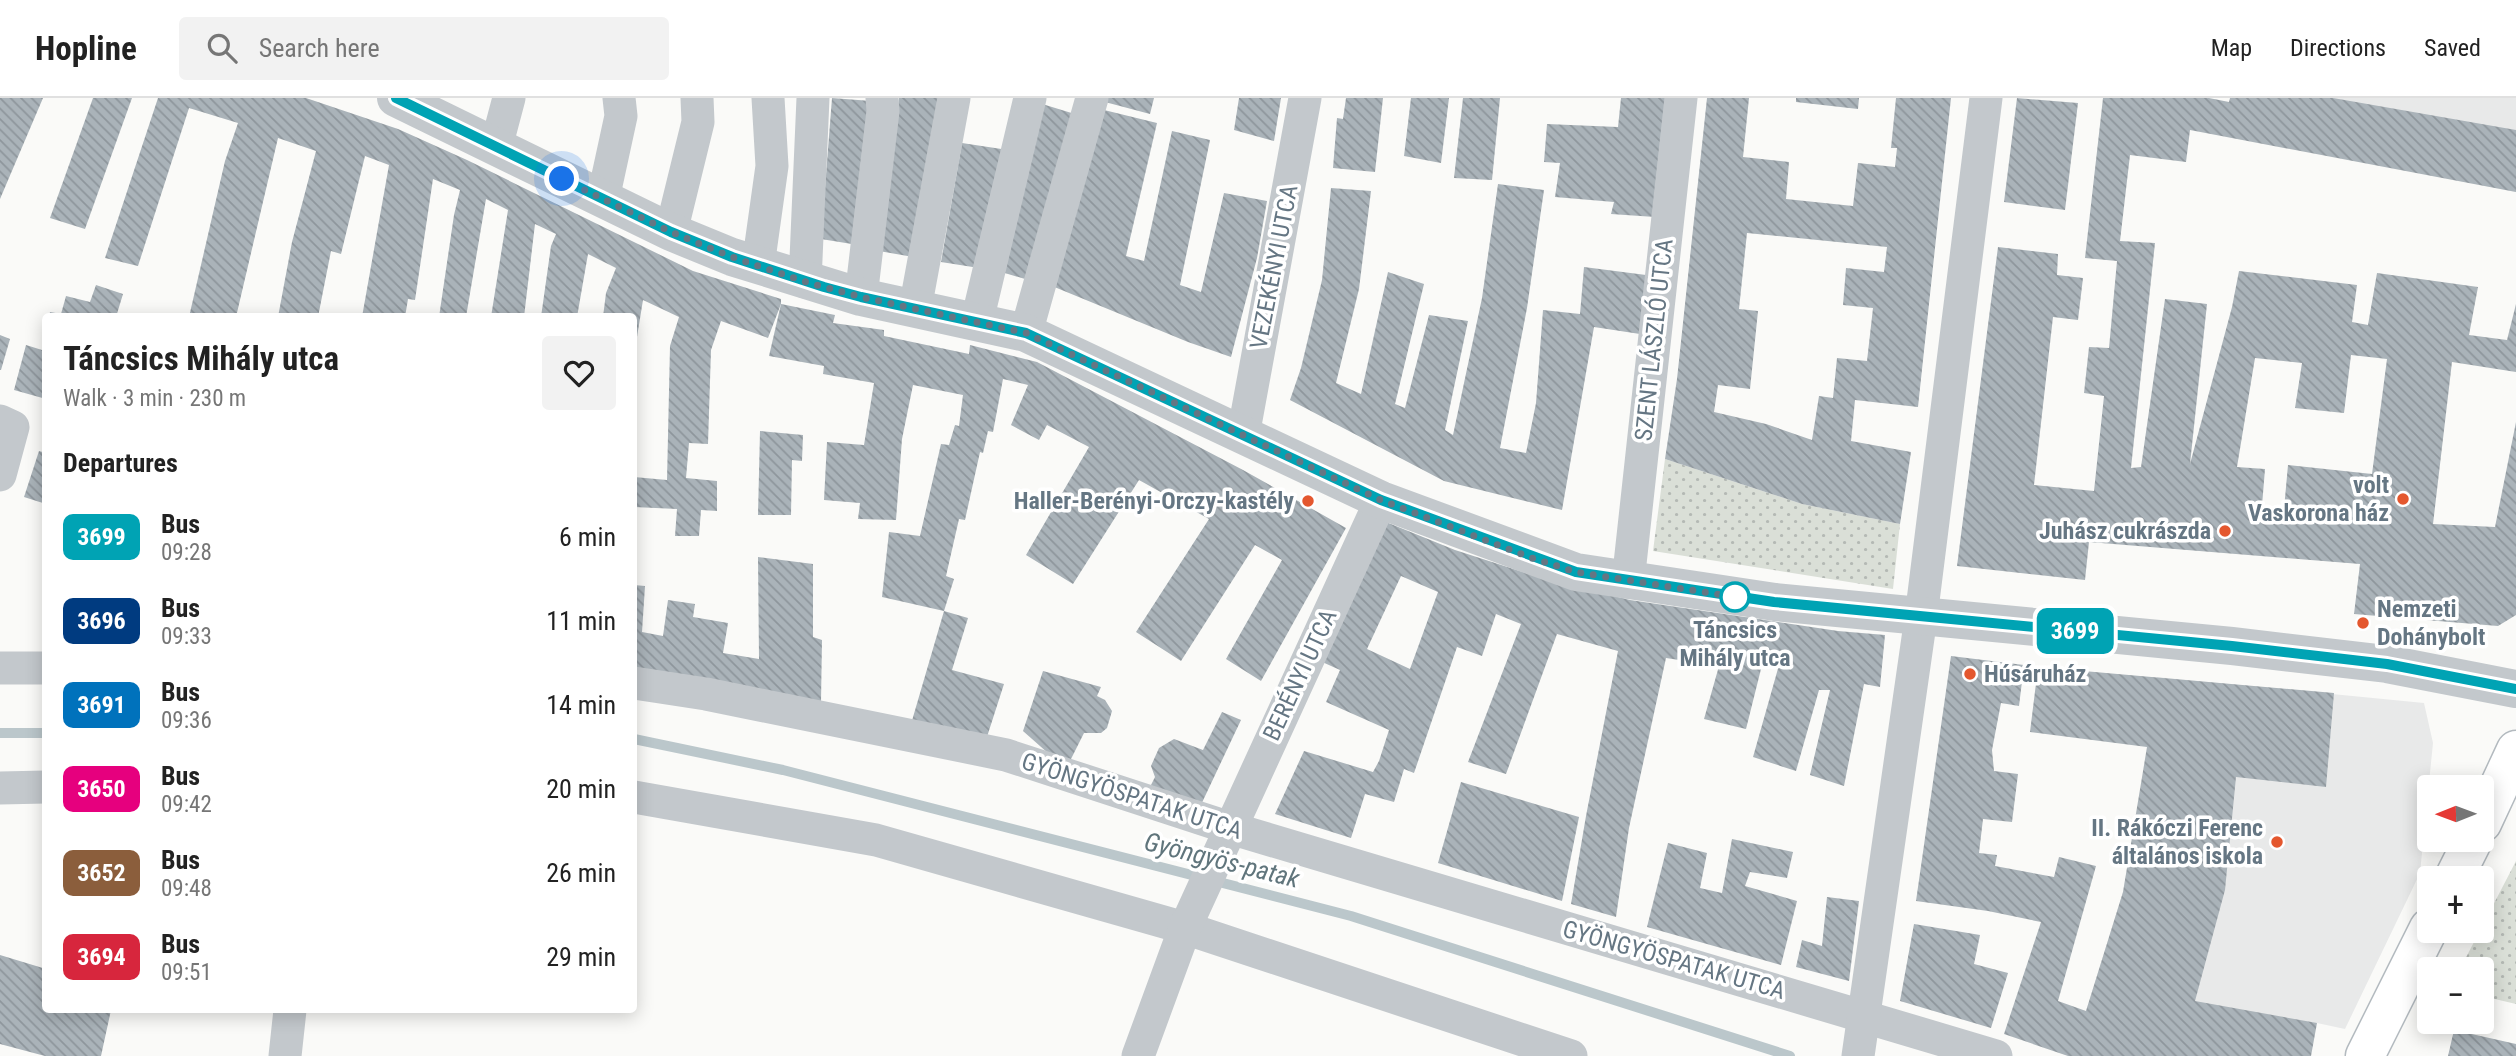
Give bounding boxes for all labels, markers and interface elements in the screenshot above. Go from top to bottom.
search box [179,17,669,80]
text: Hopline [35,29,137,68]
icon: search [203,29,241,67]
text: Search here [259,33,380,63]
text: Map [2211,34,2252,62]
text: Directions [2290,34,2386,62]
text: Saved [2424,34,2481,62]
your location [544,161,579,196]
street label: VEZEKÉNYI UTCA [1244,182,1304,351]
street label: SZENT LÁSZLÓ UTCA [1629,237,1679,442]
button: heart [542,336,616,410]
text: Táncsics Mihály utca [63,339,339,378]
text: Walk · 3 min · 230 m [63,385,246,412]
text: Departures [63,448,178,478]
place label: volt Vaskorona ház [2248,471,2389,527]
place label: Haller-Berényi-Orczy-kastély [1014,487,1294,515]
marker: volt Vaskorona ház [2395,491,2411,507]
marker: Haller-Berényi-Orczy-kastély [1300,493,1316,509]
text: Bus [161,509,200,539]
place label: Juhász cukrászda [2039,517,2211,545]
text: 6 min [559,522,616,552]
text: 3699 [77,523,126,551]
marker: Juhász cukrászda [2217,523,2233,539]
text: 09:28 [161,539,212,566]
marker: Táncsics Mihály utca [1720,582,1750,612]
text: Bus [161,593,200,623]
place label: Nemzeti Dohánybolt [2377,595,2485,651]
street label: BERÉNYI UTCA [1257,605,1343,745]
text: 11 min [546,606,616,636]
text: 3696 [77,607,126,635]
line badge: 3699 [2026,608,2124,654]
marker: Nemzeti Dohánybolt [2355,615,2371,631]
place label: Táncsics Mihály utca [1679,616,1791,672]
text: 3699 [2051,617,2099,645]
text: 09:33 [161,623,212,650]
place label: Húsáruház [1984,660,2086,688]
marker: Húsáruház [1962,666,1978,682]
text: Bus [161,677,200,707]
text: 14 min [546,690,616,720]
text: 3691 [77,691,126,719]
text: 09:36 [161,707,212,734]
street label: GYÖNGYÖSPATAK UTCA [1018,747,1246,845]
text: Bus [161,761,200,791]
text: 20 min [546,774,616,804]
text: 3650 [77,775,126,803]
north arrow [2417,775,2494,852]
map controls [2417,775,2494,1034]
text: 09:42 [161,791,212,818]
place label: II. Rákóczi Ferenc általános iskola [2091,814,2263,870]
water label: Gyöngyös-patak [1141,826,1303,894]
marker: II. Rákóczi Ferenc általános iskola [2269,834,2285,850]
text: Bus [161,845,200,875]
text: 26 min [546,858,616,888]
text: 3652 [77,859,126,887]
button: + [2417,866,2494,943]
text: 09:48 [161,875,212,902]
street label: GYÖNGYÖSPATAK UTCA [1560,915,1789,1005]
text: Bus [161,929,200,959]
text: 29 min [546,942,616,972]
text: 3694 [77,943,126,971]
button: − [2417,957,2494,1034]
text: 09:51 [161,959,212,986]

